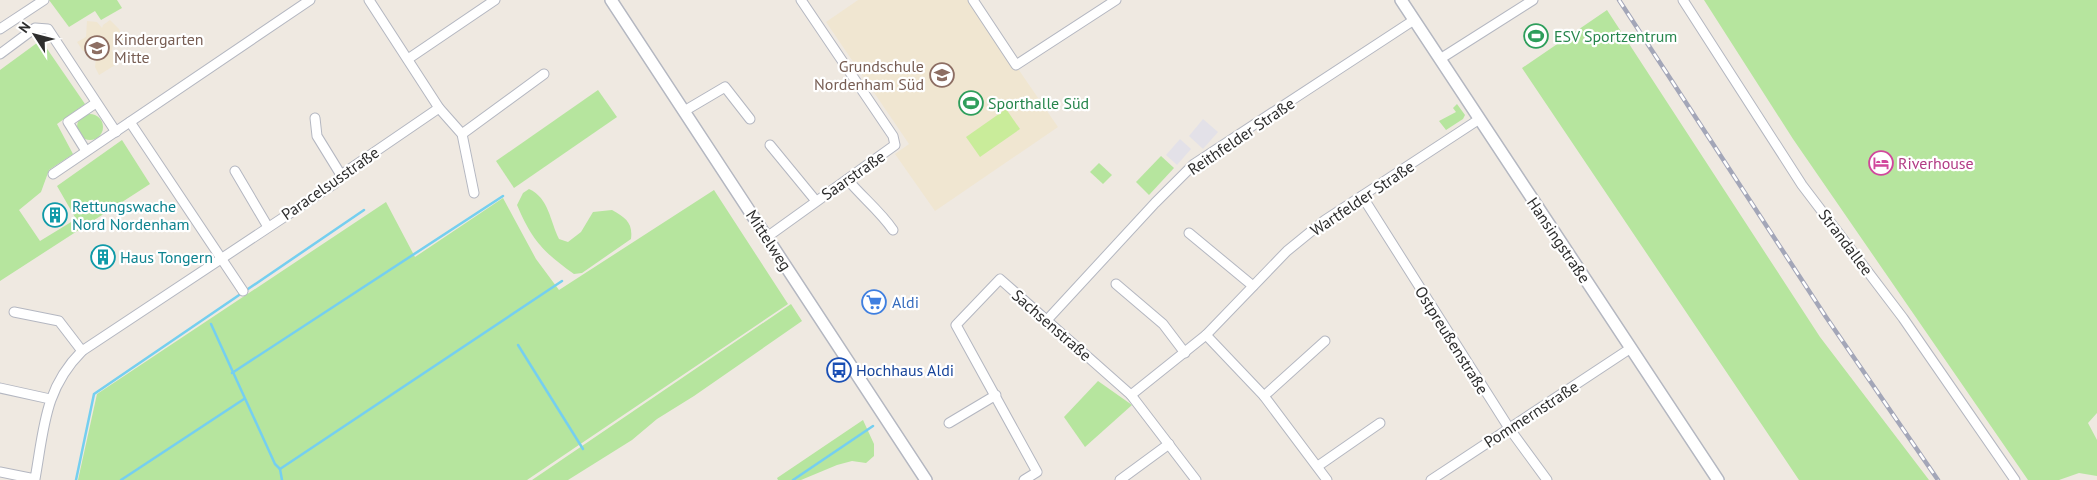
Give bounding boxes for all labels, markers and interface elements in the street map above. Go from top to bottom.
north arrow [10,10,60,60]
text: N [14,18,34,36]
sports icon: ESV Sportzentrum [1523,23,1549,49]
place label: ESV Sportzentrum [1554,26,1677,46]
place label: Kindergarten Mitte [114,29,204,67]
school or university icon: Kindergarten Mitte [84,35,110,61]
place label: Grundschule Nordenham Süd [814,56,924,94]
school or university icon: Grundschule Nordenham Süd [929,62,955,88]
sports icon: Sporthalle Süd [958,90,984,116]
place label: Sporthalle Süd [988,93,1089,113]
street label: Reithfelder Straße [1184,93,1298,179]
street label: Paracelsusstraße [277,142,383,224]
street label: Saarstraße [817,146,889,204]
hotel icon: Riverhouse [1868,150,1894,176]
place label: Riverhouse [1898,153,1974,173]
street label: Wartfelder Straße [1306,156,1418,240]
street label: Hansingstraße [1523,193,1595,287]
place label: Rettungswache Nord Nordenham [72,196,190,234]
building icon: Rettungswache Nord Nordenham [42,202,68,228]
street label: Strandallee [1815,205,1877,279]
street label: Mittelweg [742,206,796,274]
building icon: Haus Tongern [90,244,116,270]
place label: Haus Tongern [120,247,213,267]
street label: Ostpreußenstraße [1411,282,1493,398]
street label: Sachsenstraße [1008,285,1096,365]
supermarket icon: Aldi [861,289,887,315]
place label: Aldi [892,292,919,312]
bus stop icon: Hochhaus Aldi [826,357,852,383]
place label: Hochhaus Aldi [856,360,954,380]
street label: Pommernstraße [1480,376,1582,452]

